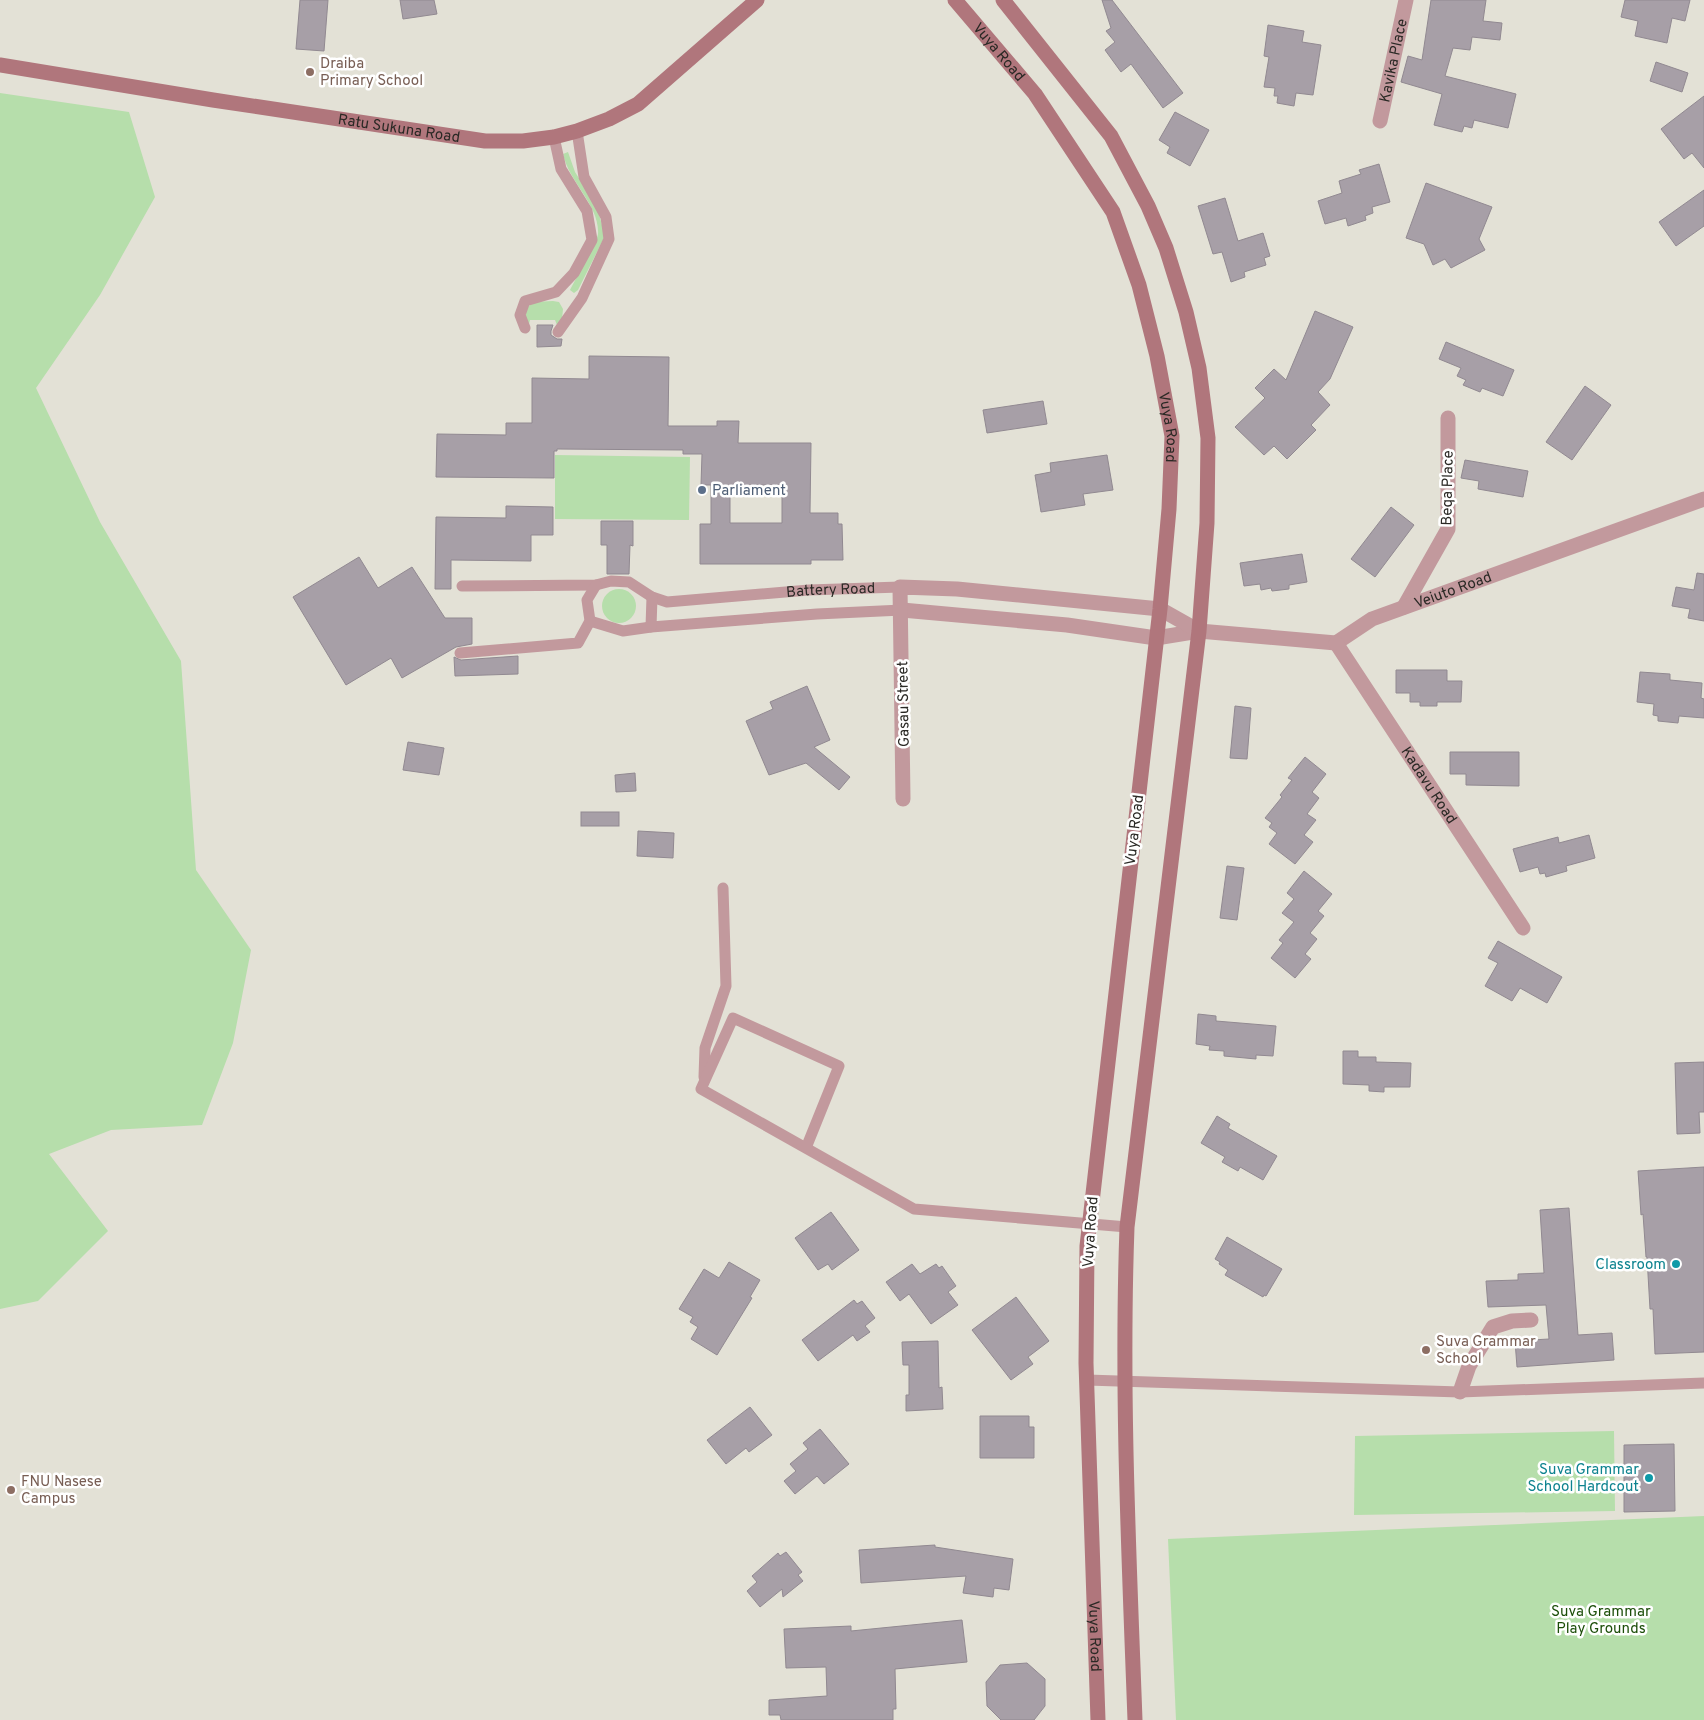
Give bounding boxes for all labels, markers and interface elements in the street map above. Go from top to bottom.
street label: Kavika Place [1376,17,1413,104]
street label: Vuya Road [968,19,1028,86]
place label: Draiba Primary School [320,55,423,91]
marker: Draiba Primary School [304,66,316,78]
street label: Ratu Sukuna Road [336,111,461,148]
street label: Vuya Road [1153,391,1180,463]
street label: Beqa Place [1438,450,1459,526]
place label: Parliament [712,482,786,501]
marker: Parliament [696,484,708,496]
street label: Veiuto Road [1412,568,1495,614]
street label: Battery Road [786,580,876,603]
street label: Gasau Street [894,661,915,747]
street label: Kadavu Road [1396,744,1460,828]
street label: Vuya Road [1122,794,1149,867]
street label: Vuya Road [1080,1196,1103,1268]
place label: Classroom [1595,1256,1666,1275]
marker: Classroom [1670,1258,1682,1270]
place label: Suva Grammar School [1436,1333,1536,1369]
marker: Suva Grammar School [1420,1344,1432,1356]
place label: Suva Grammar School Hardcout [1528,1461,1639,1497]
marker: Suva Grammar School Hardcout [1643,1472,1655,1484]
place label: FNU Nasese Campus [21,1473,102,1509]
marker: FNU Nasese Campus [5,1484,17,1496]
street label: Vuya Road [1083,1600,1104,1672]
park label: Suva Grammar Play Grounds [1551,1603,1651,1639]

